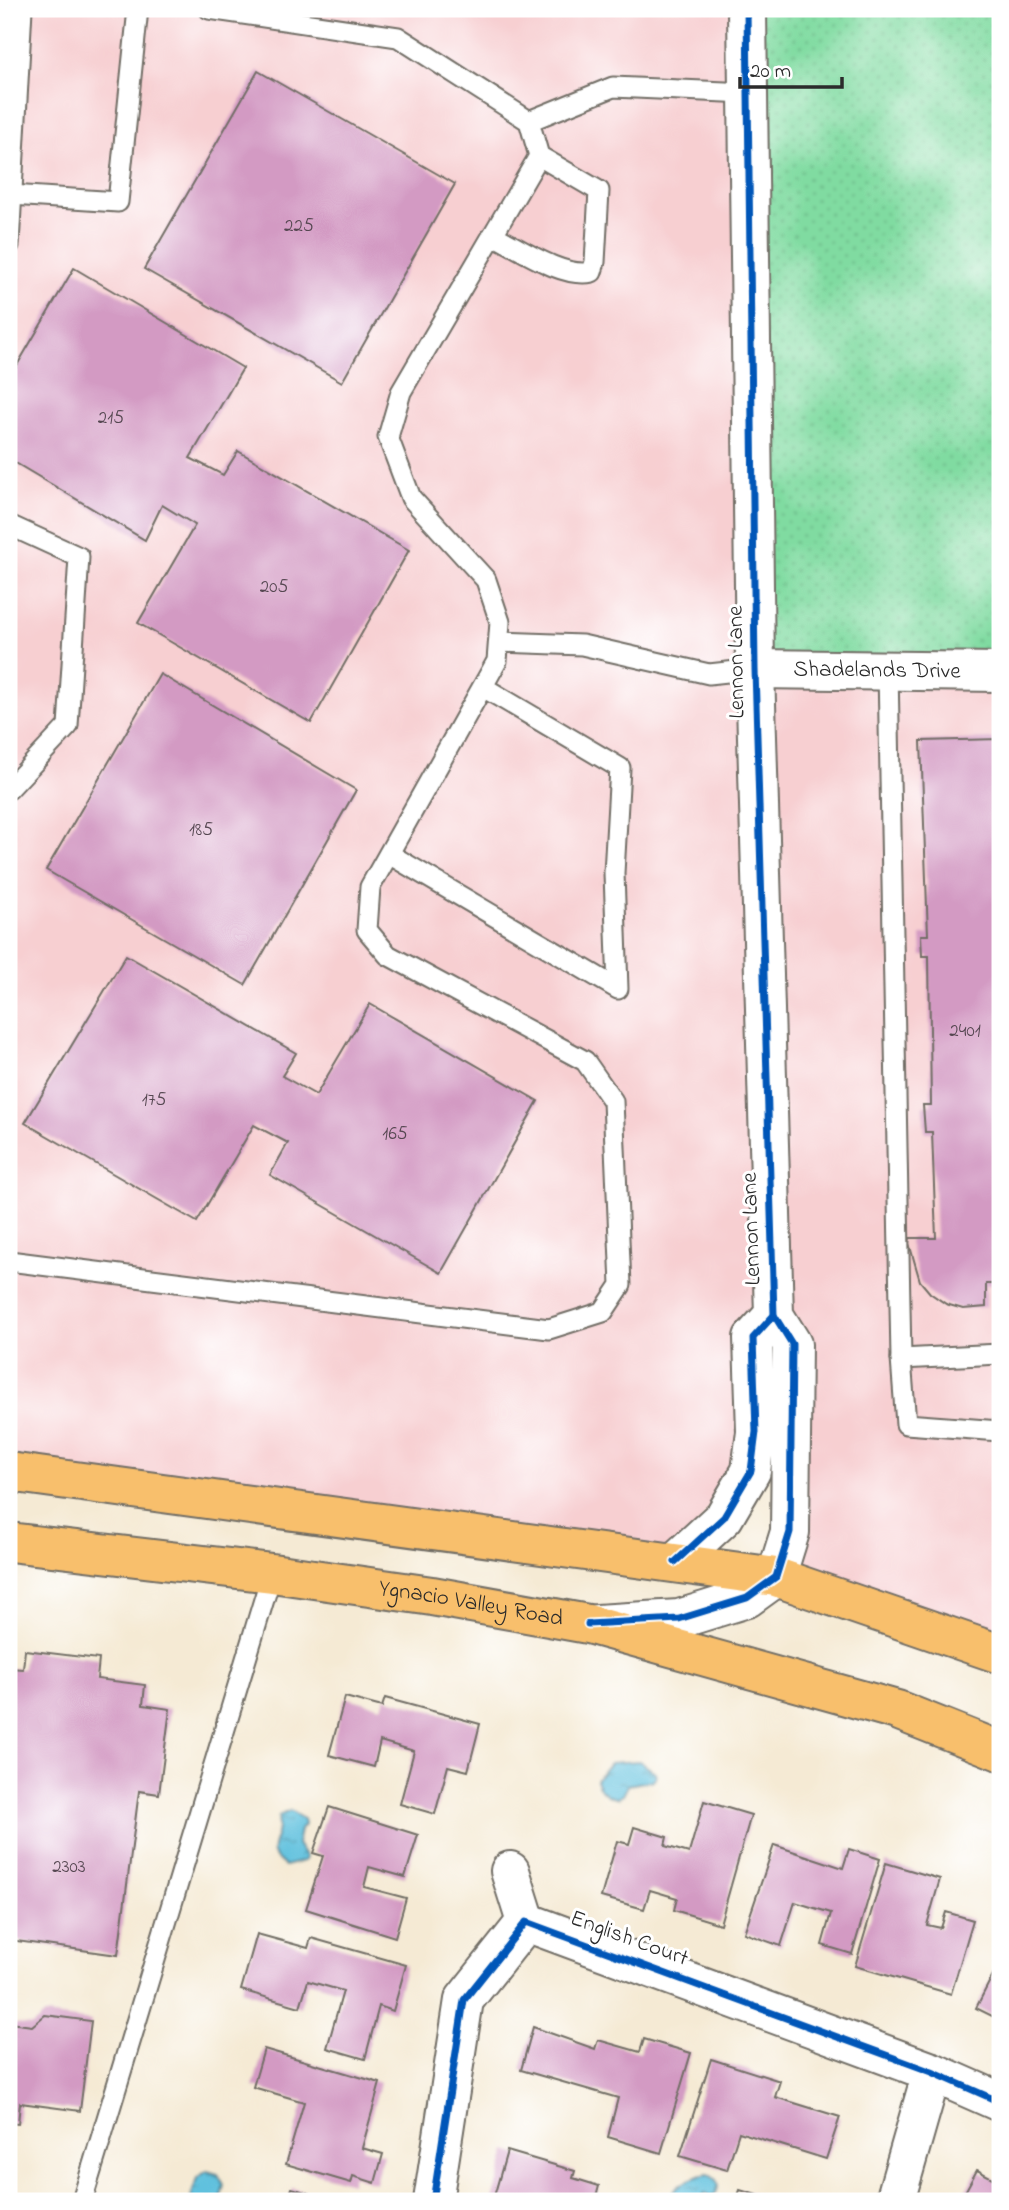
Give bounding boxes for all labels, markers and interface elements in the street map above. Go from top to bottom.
scale bar [740,46,841,90]
text: 20 m [750,57,791,87]
house number: 225 [284,213,314,240]
house number: 215 [98,405,124,432]
house number: 205 [260,574,288,601]
street label: Lennon Lane [720,604,754,719]
street label: Shadelands Drive [793,653,962,688]
house number: 185 [189,817,213,844]
house number: 2401 [949,1018,981,1045]
house number: 175 [142,1087,166,1114]
house number: 165 [382,1121,408,1148]
street label: Lennon Lane [734,1171,770,1286]
street label: Ygnacio Valley Road [376,1572,566,1636]
house number: 2303 [52,1854,86,1881]
street label: English Court [565,1902,693,1977]

